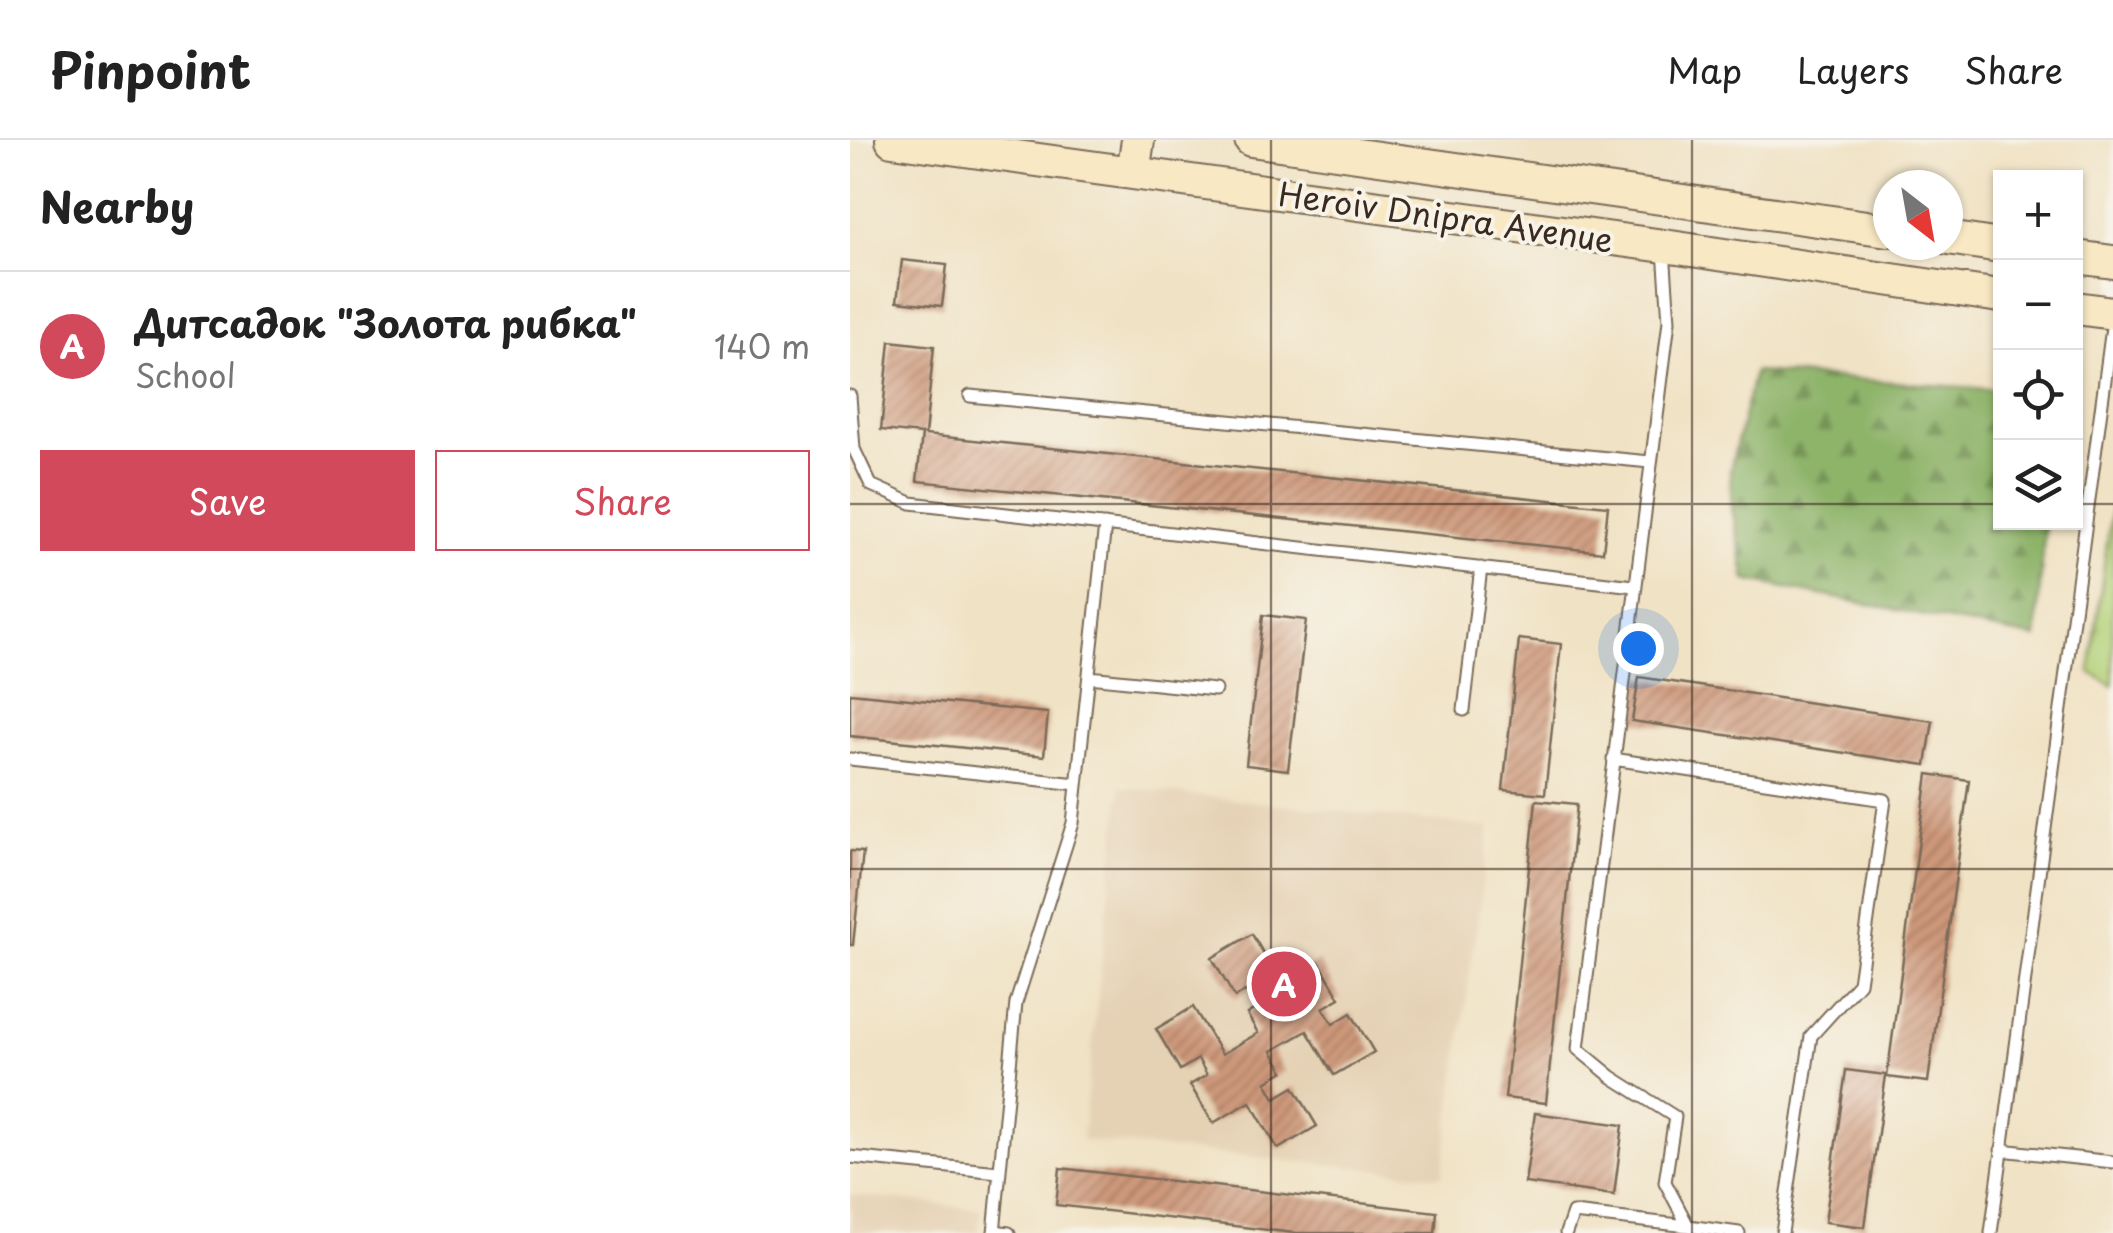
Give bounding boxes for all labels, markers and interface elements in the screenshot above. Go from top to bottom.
text: Pinpoint [50,33,251,105]
text: Map [1667,43,1742,96]
text: Layers [1797,43,1909,96]
text: Share [1964,43,2063,96]
street label: Heroiv Dnipra Avenue [1276,169,1616,263]
north arrow [1873,170,1963,260]
map controls [1993,170,2083,530]
button: + [1993,170,2083,260]
text: Nearby [40,174,194,237]
button: − [1993,260,2083,350]
text: Дитсадок "Золота рибка" [135,294,637,351]
text: A [60,322,85,370]
text: 140 m [714,322,810,370]
button: locate [1993,350,2083,440]
text: School [135,351,236,399]
button: layers [1993,440,2083,530]
button: Save [40,450,415,551]
button: Share [435,450,810,551]
your location [1613,623,1664,674]
pin: A [1252,946,1316,1022]

